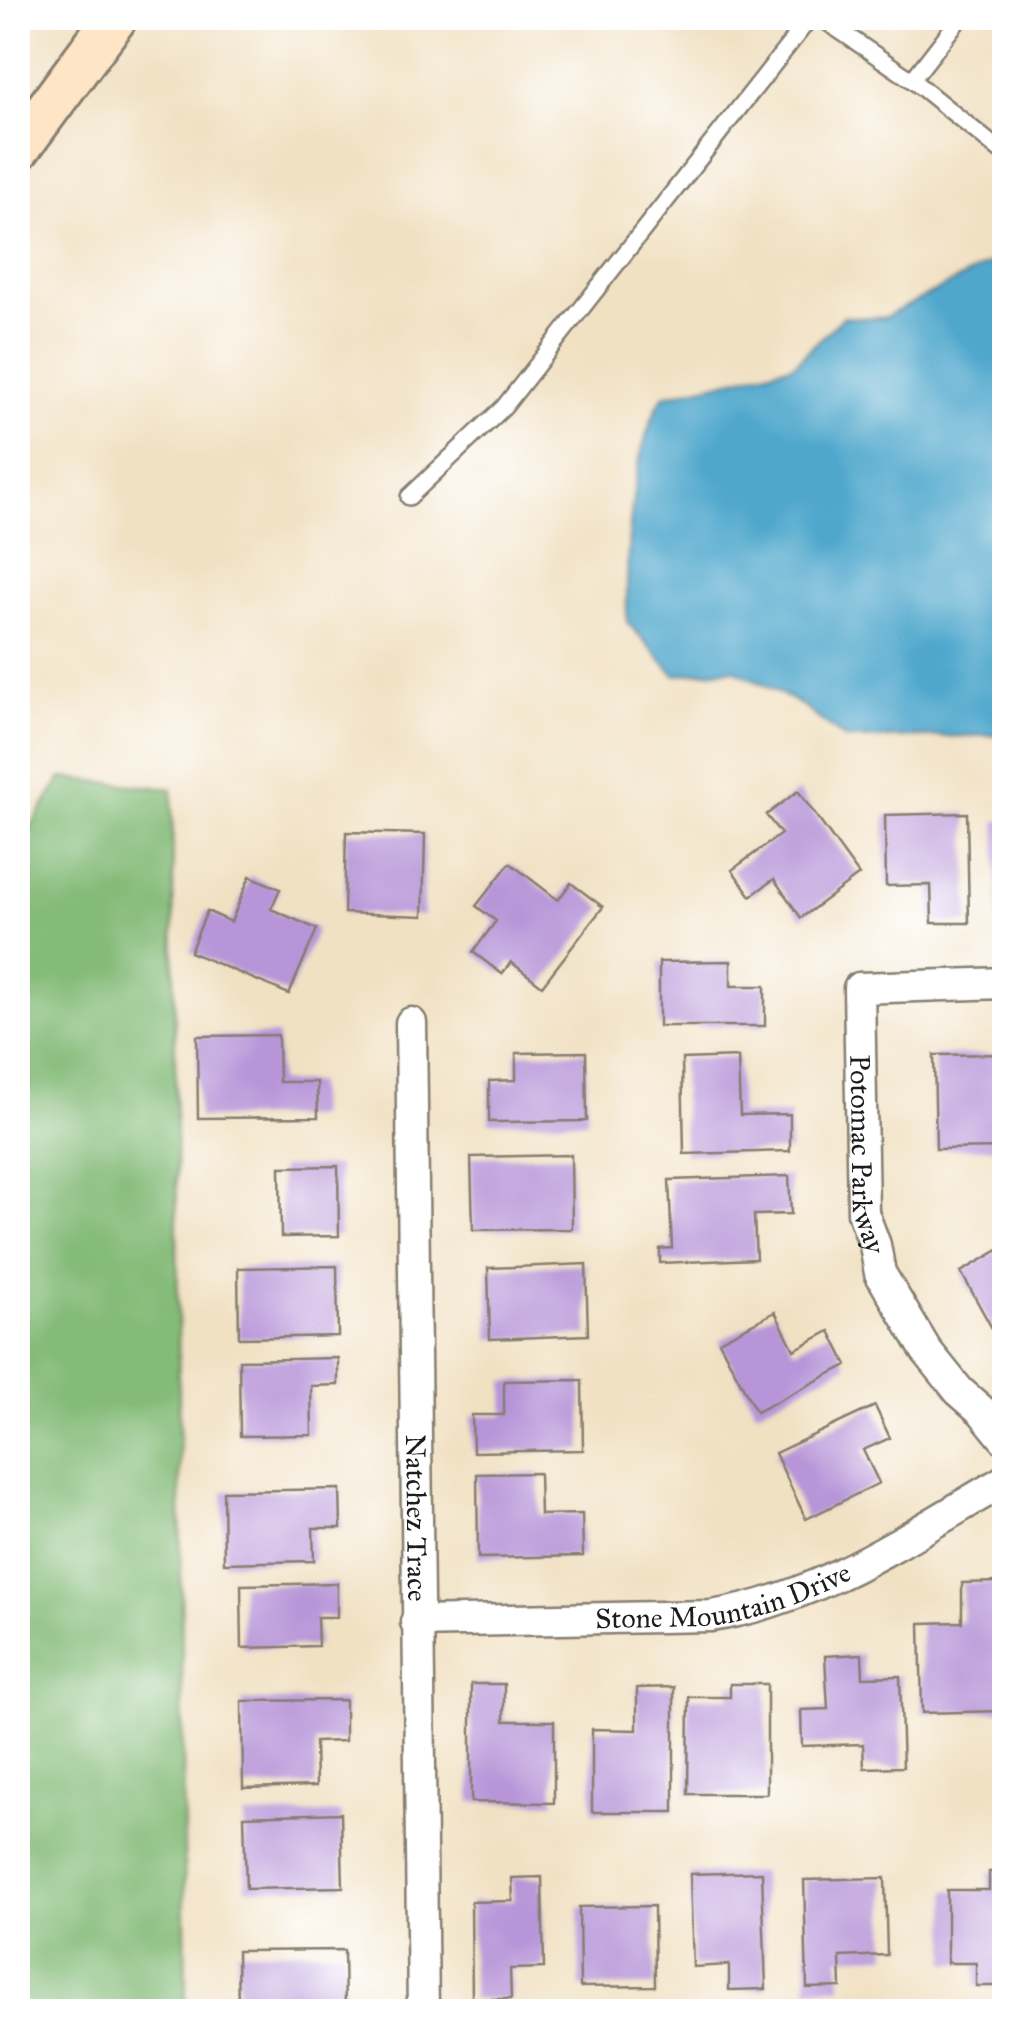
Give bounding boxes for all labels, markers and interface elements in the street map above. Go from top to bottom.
street label: Potomac Parkway [842,1054,893,1257]
street label: Natchez Trace [398,1434,435,1602]
street label: Stone Mountain Drive [595,1555,856,1636]

